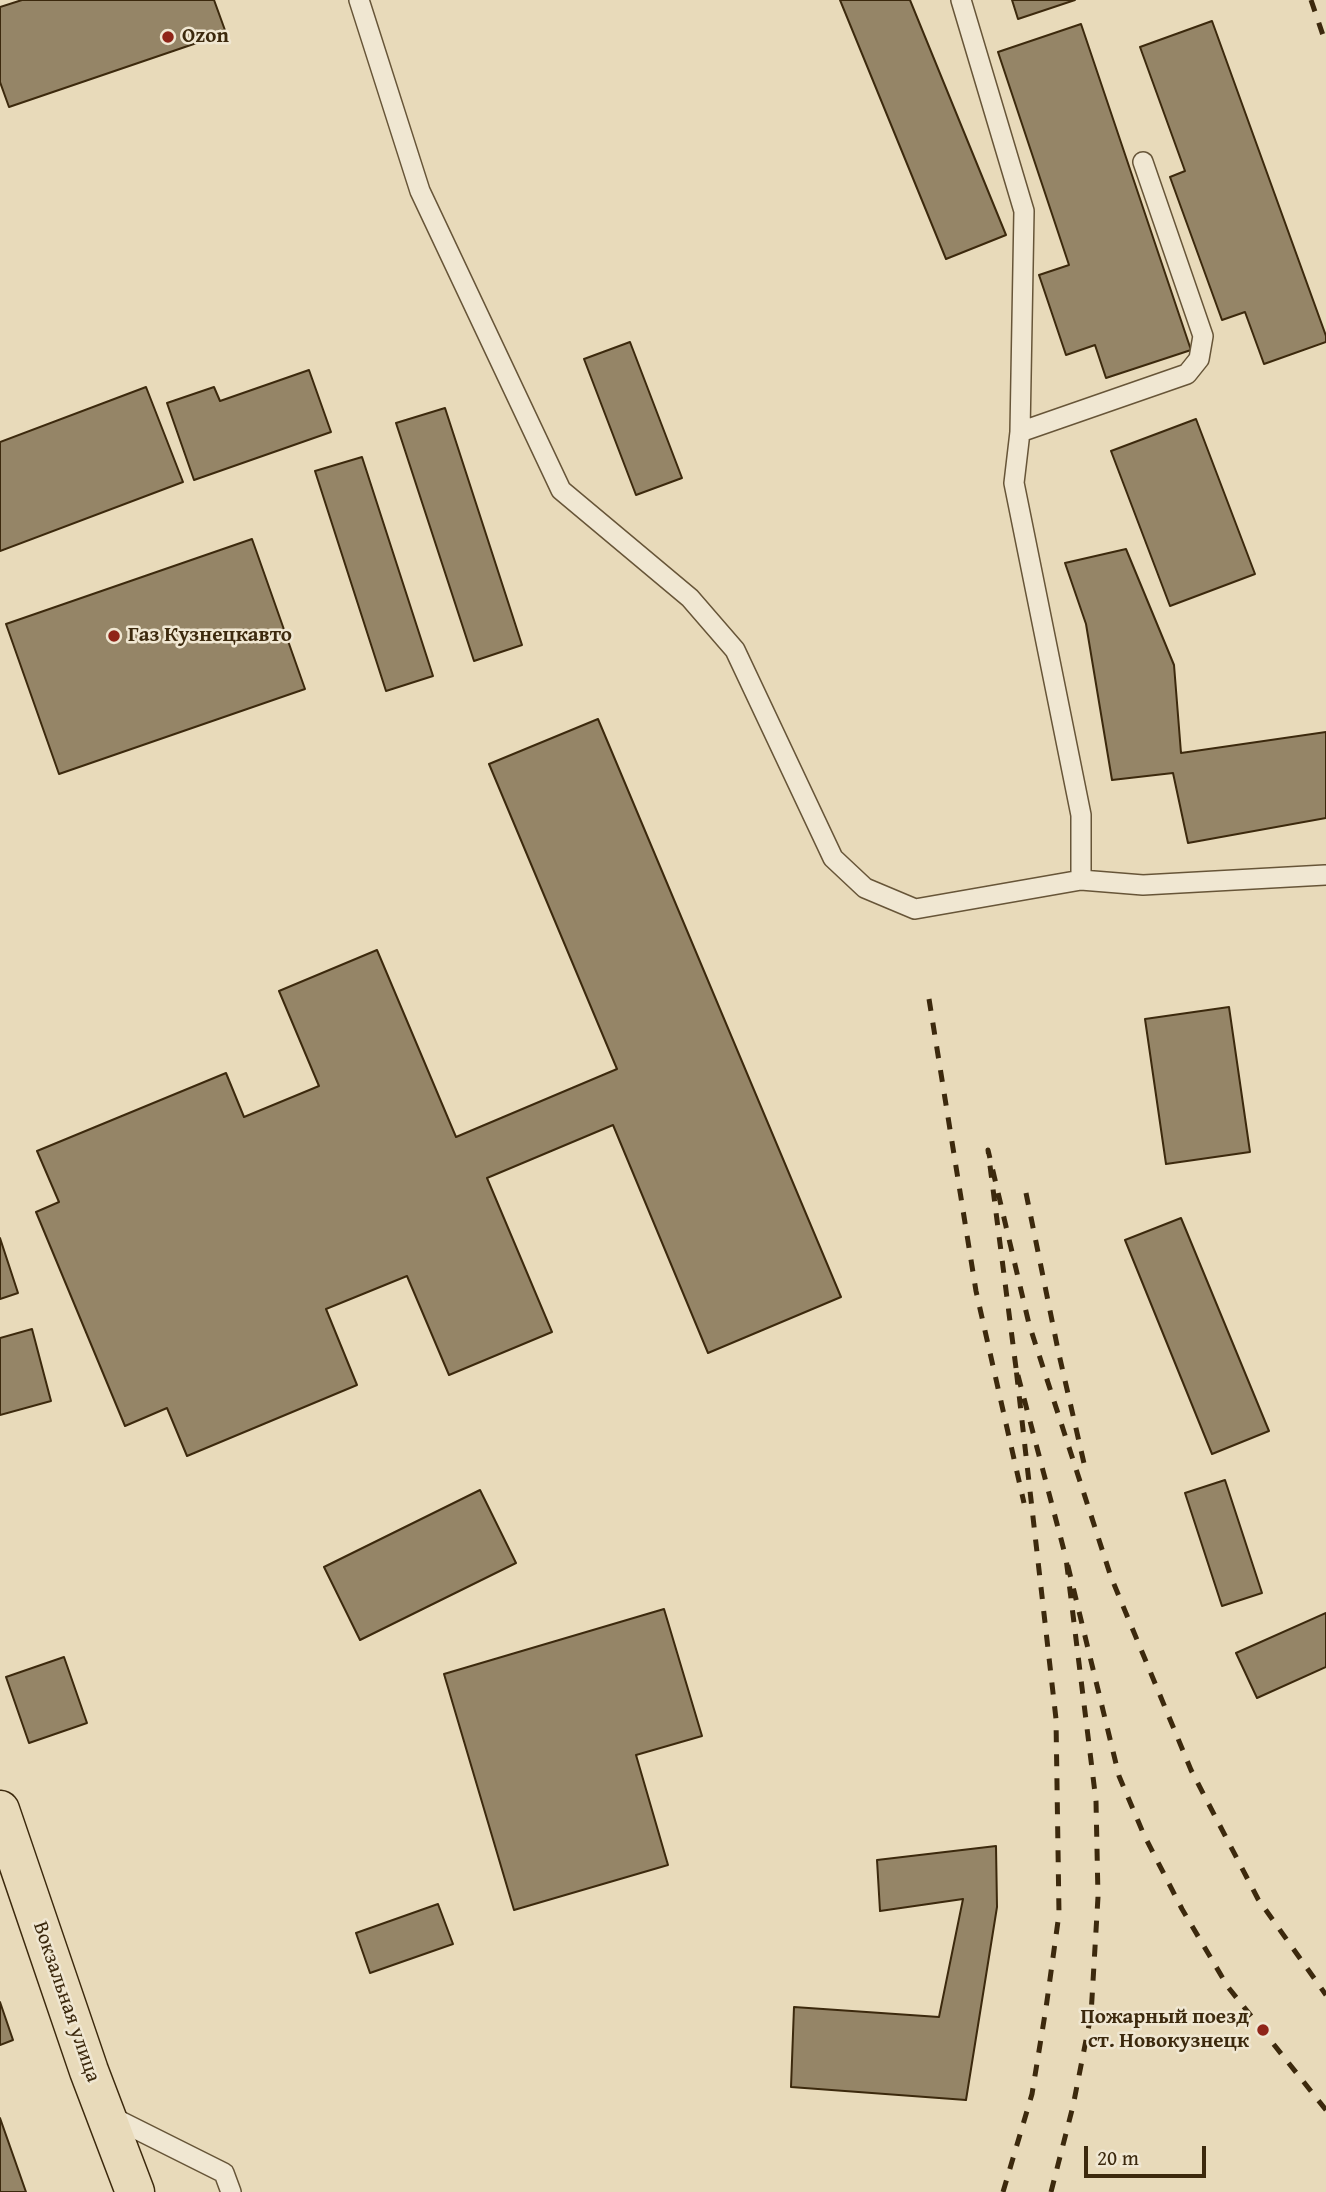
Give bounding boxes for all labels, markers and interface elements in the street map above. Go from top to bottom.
place label: Ozon [182,24,229,50]
marker: Ozon [160,29,176,45]
place label: Газ Кузнецкавто [128,623,292,649]
marker: Газ Кузнецкавто [106,628,122,644]
street label: Вокзальная улица [27,1918,105,2086]
place label: Пожарный поезд ст. Новокузнецк [1081,2005,1249,2055]
marker: Пожарный поезд ст. Новокузнецк [1255,2022,1271,2038]
scale bar [1088,2132,1210,2176]
text: 20 m [1097,2142,1139,2173]

